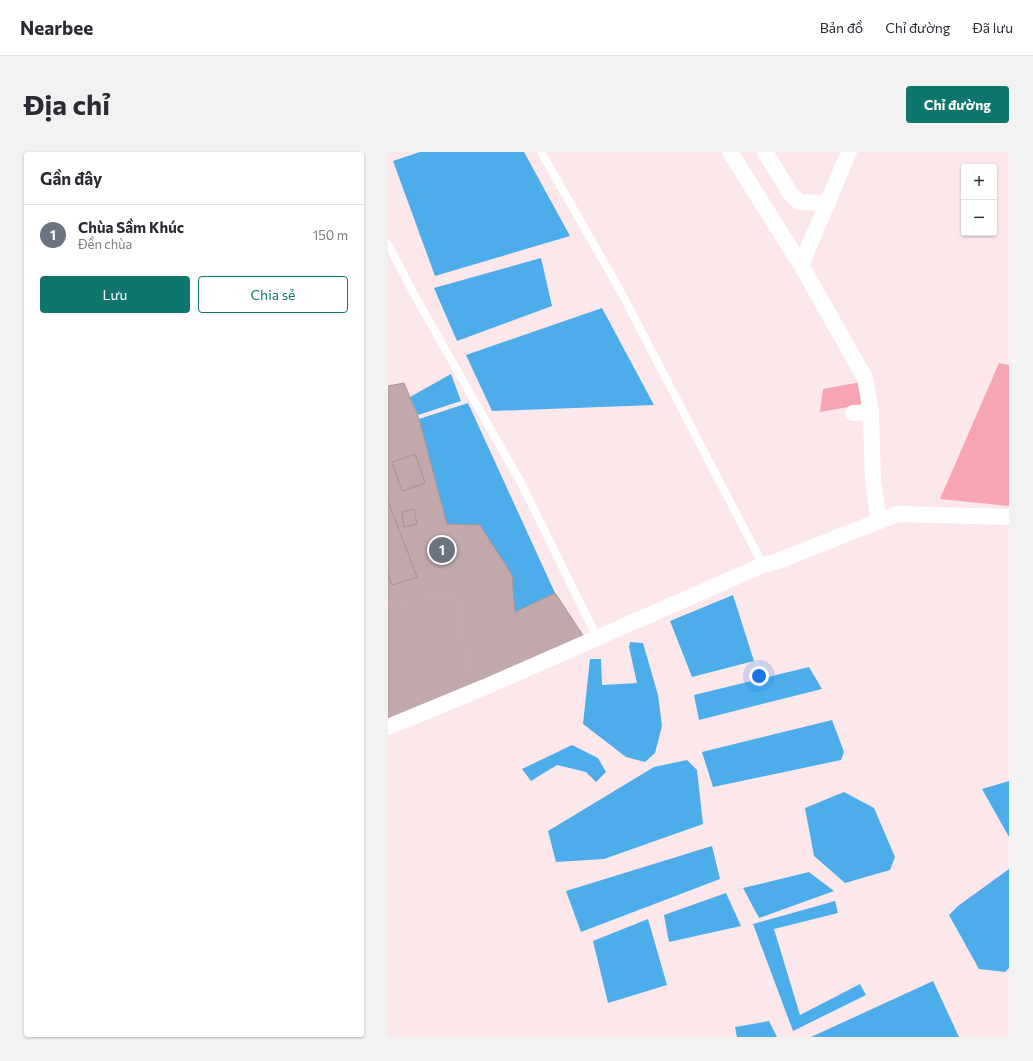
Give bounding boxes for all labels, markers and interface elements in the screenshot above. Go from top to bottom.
text: Nearbee [20,16,93,39]
text: Bản đồ [820,19,863,36]
text: Chỉ đường [885,19,950,36]
text: Đã lưu [972,19,1013,36]
button: Chỉ đường [906,86,1009,123]
text: Địa chỉ [24,87,110,121]
map controls [961,164,997,236]
button: + [961,164,997,200]
text: Gần đây [40,168,102,189]
button: − [961,200,997,236]
text: Chùa Sầm Khúc [78,218,184,236]
text: 1 [50,227,56,243]
text: 150 m [313,227,348,243]
text: Đền chùa [78,236,132,252]
button: Lưu [40,276,190,313]
button: Chia sẻ [198,276,348,313]
pin: 1 [429,535,455,565]
your location [749,666,769,686]

